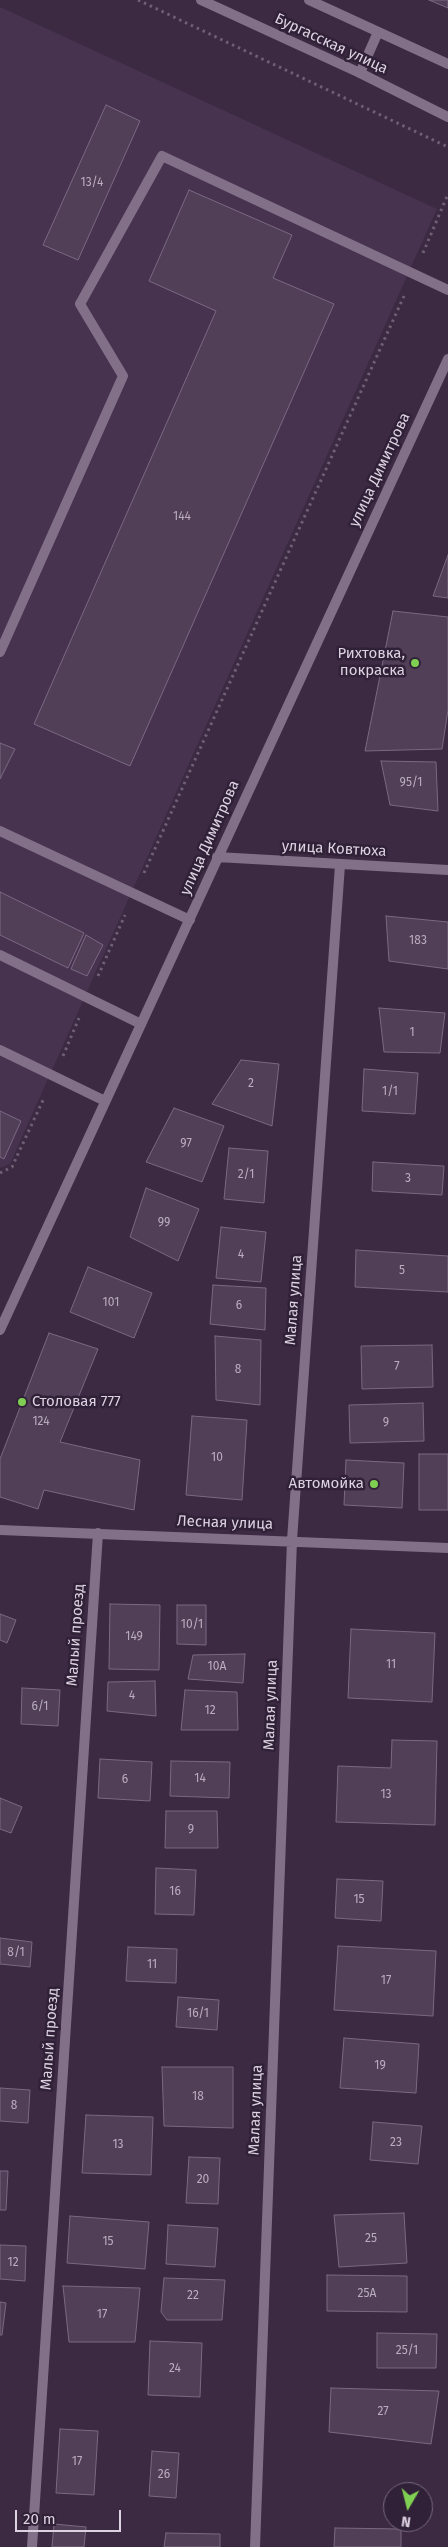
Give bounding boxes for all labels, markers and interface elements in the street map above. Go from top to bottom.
street label: Бургасская улица [272,10,390,78]
house number: 13/4 [81,176,103,190]
street label: улица Димитрова [346,410,414,530]
house number: 144 [173,510,191,524]
place label: Рихтовка, покраска [337,645,405,680]
marker: Рихтовка, покраска [409,657,421,669]
house number: 95/1 [400,776,422,790]
street label: улица Димитрова [177,778,243,898]
street label: улица Ковтюха [281,837,387,861]
house number: 183 [409,934,427,948]
house number: 1 [409,1026,415,1040]
house number: 2 [248,1077,254,1091]
house number: 1/1 [382,1085,398,1099]
house number: 97 [180,1137,192,1151]
house number: 2/1 [238,1168,254,1182]
house number: 3 [405,1172,411,1186]
house number: 99 [158,1216,170,1230]
house number: 4 [238,1248,244,1262]
street label: Малая улица [282,1254,306,1346]
house number: 5 [399,1264,405,1278]
house number: 101 [103,1296,119,1310]
house number: 6 [236,1299,242,1313]
house number: 7 [394,1360,400,1374]
house number: 8 [235,1363,241,1377]
place label: Столовая 777 [32,1393,121,1411]
marker: Столовая 777 [16,1396,28,1408]
house number: 124 [32,1415,50,1429]
house number: 9 [383,1416,389,1430]
house number: 10 [211,1451,223,1465]
place label: Автомойка [289,1475,364,1493]
marker: Автомойка [368,1478,380,1490]
street label: Лесная улица [177,1512,273,1534]
street label: Малый проезд [63,1583,89,1687]
house number: 10/1 [181,1618,203,1632]
house number: 149 [125,1630,143,1644]
house number: 11 [386,1658,396,1672]
street label: Малая улица [260,1659,282,1751]
house number: 10А [208,1660,226,1674]
house number: 4 [129,1689,135,1703]
house number: 6/1 [32,1700,48,1714]
house number: 12 [204,1704,216,1718]
house number: 14 [194,1772,206,1786]
house number: 6 [122,1773,128,1787]
house number: 13 [380,1788,392,1802]
house number: 9 [188,1823,194,1837]
house number: 16 [169,1885,181,1899]
house number: 15 [353,1893,365,1907]
house number: 8/1 [7,1946,25,1960]
house number: 11 [147,1958,157,1972]
house number: 17 [381,1974,391,1988]
street label: Малый проезд [37,1987,63,2091]
house number: 16/1 [187,2007,209,2021]
house number: 19 [374,2059,386,2073]
street label: Малая улица [245,2064,267,2156]
house number: 18 [192,2090,204,2104]
house number: 8 [11,2099,17,2113]
house number: 23 [390,2136,402,2150]
house number: 13 [112,2138,124,2152]
house number: 20 [197,2173,209,2187]
house number: 25 [365,2232,377,2246]
house number: 15 [102,2235,114,2249]
house number: 12 [7,2256,19,2270]
house number: 25А [358,2287,376,2301]
house number: 22 [187,2289,199,2303]
house number: 17 [97,2308,107,2322]
house number: 25/1 [396,2344,418,2358]
house number: 24 [169,2362,181,2376]
house number: 27 [377,2405,389,2419]
house number: 17 [72,2455,82,2469]
house number: 26 [158,2468,170,2482]
north arrow [383,2482,433,2532]
scale bar [18,2500,124,2532]
text: 20 m [23,2510,56,2528]
text: N [400,2512,412,2530]

